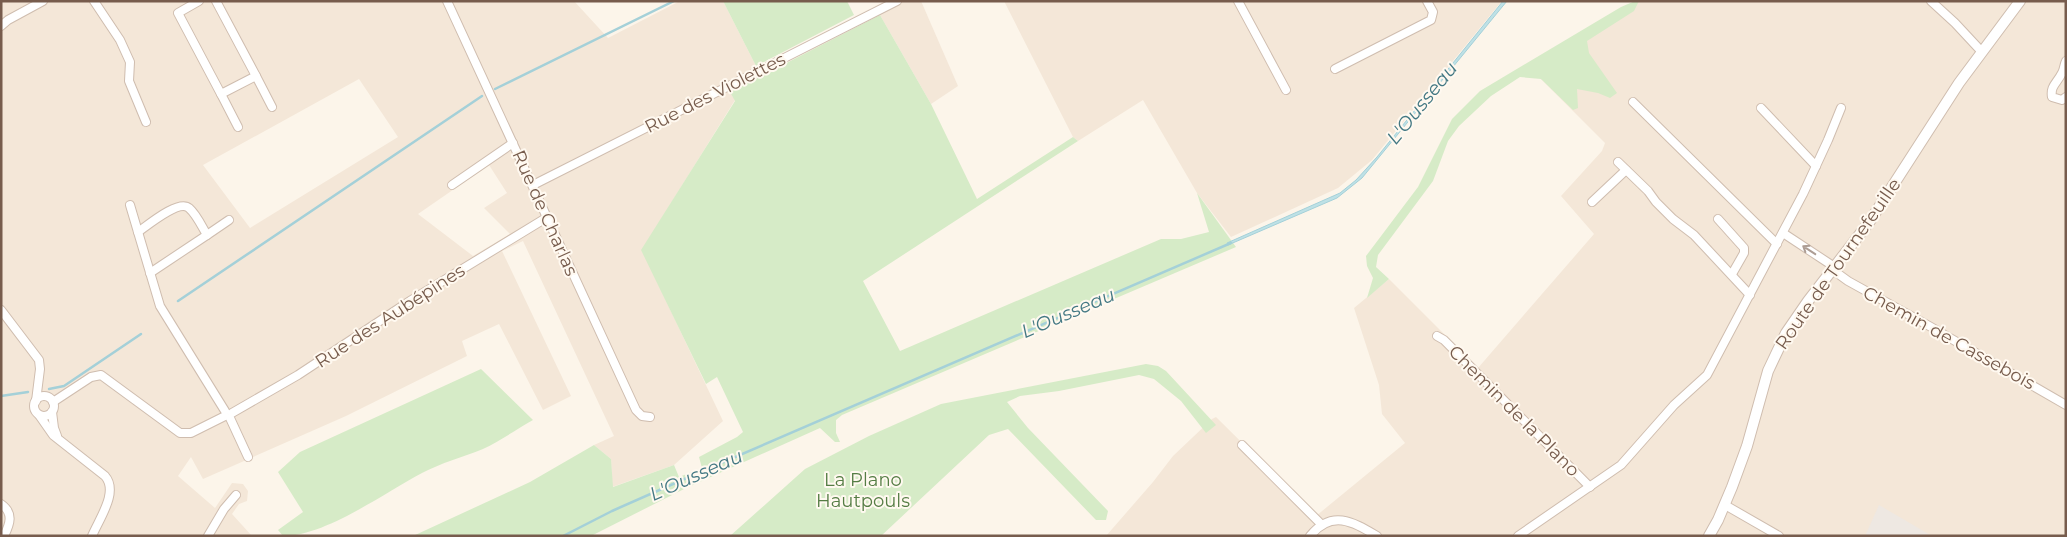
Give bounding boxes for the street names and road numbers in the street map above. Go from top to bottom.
street label: Rue des Violettes [641,48,789,138]
street label: Rue de Charlas [507,147,583,279]
street label: Route de Tournefeuille [1771,174,1906,354]
street label: Rue des Aubépines [311,259,469,373]
street label: Chemin de Cassebois [1859,282,2039,395]
street label: Chemin de la Plano [1444,341,1584,481]

